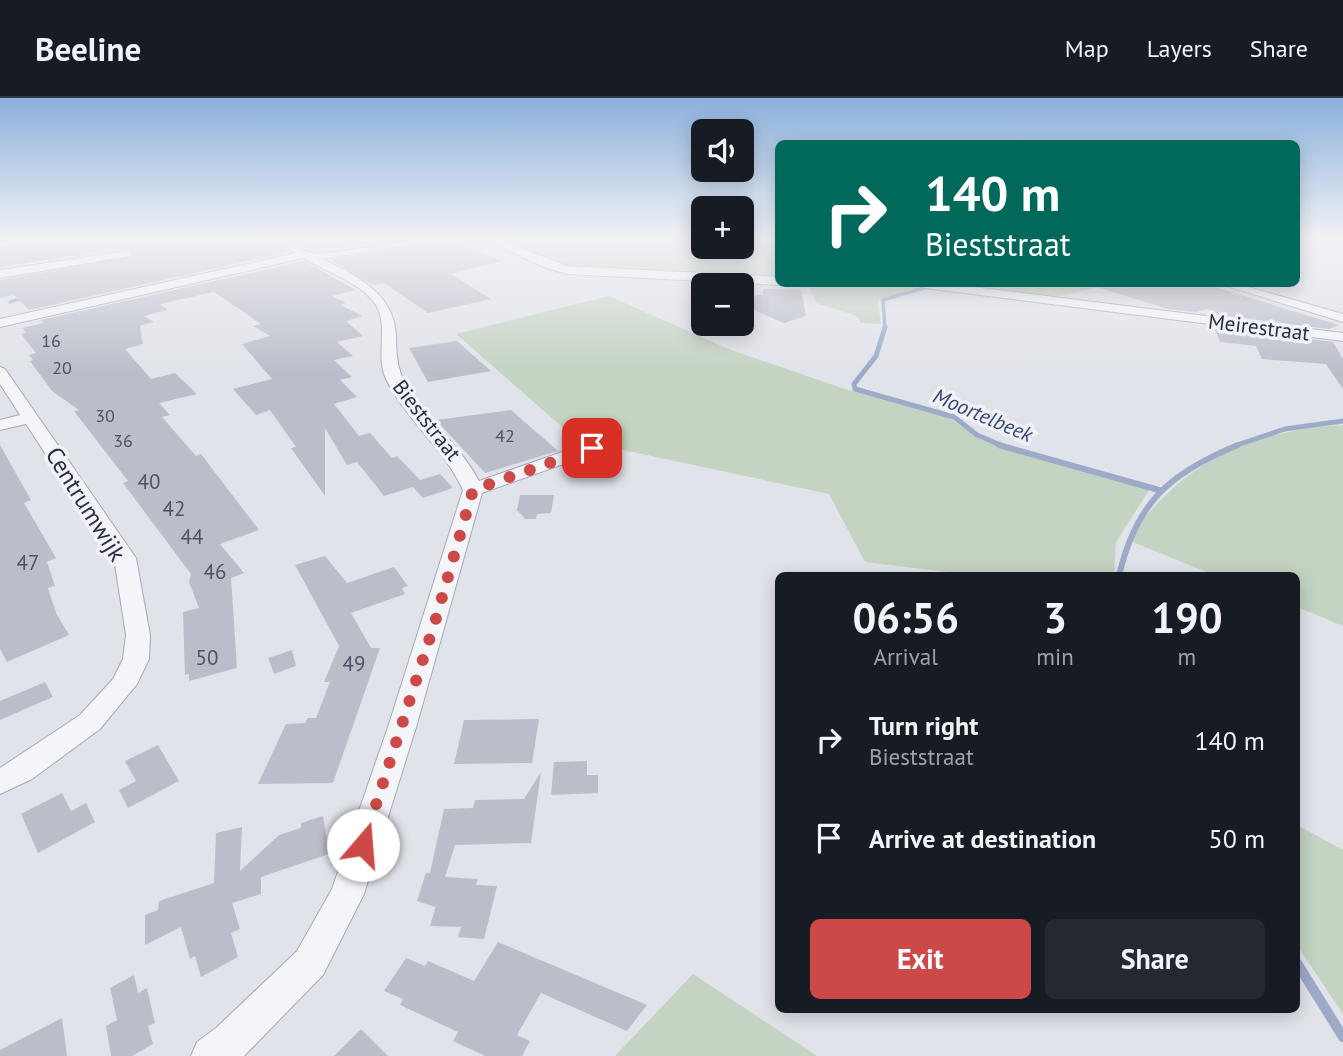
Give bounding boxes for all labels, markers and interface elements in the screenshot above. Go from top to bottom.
text: Beeline [35,27,141,70]
text: Map [1065,33,1109,64]
text: Layers [1147,33,1212,64]
text: Share [1250,33,1308,64]
map controls [691,119,754,336]
button: sound [691,119,754,182]
text: 140 m [925,161,1060,225]
icon: right [810,168,901,259]
button: + [691,196,754,259]
text: Bieststraat [925,223,1071,265]
button: − [691,273,754,336]
street label: Meirestraat [1207,307,1311,347]
house number: 16 [41,329,61,352]
house number: 20 [52,356,72,379]
street label: Bieststraat [387,374,467,466]
water label: Moortelbeek [929,382,1038,449]
house number: 30 [95,404,115,427]
pin [562,418,622,478]
house number: 42 [495,424,515,447]
house number: 36 [113,429,133,452]
icon: arrive [573,429,611,467]
street label: Centrumwijk [39,441,134,567]
house number: 40 [138,468,160,495]
house number: 42 [163,495,185,522]
house number: 44 [181,523,203,550]
house number: 47 [17,549,39,576]
house number: 46 [204,558,226,585]
text: 06:56 [852,590,959,645]
text: 3 [1043,590,1067,645]
text: 190 [1151,590,1223,645]
text: Arrival [873,642,938,671]
text: min [1036,642,1074,671]
text: m [1178,642,1196,671]
house number: 50 [196,644,218,671]
house number: 49 [343,650,365,677]
text: Turn right [869,709,978,742]
icon: right [810,721,848,759]
text: 140 m [1194,724,1265,757]
text: Bieststraat [869,742,974,771]
position arrow [326,808,400,882]
icon: arrive [810,819,848,857]
text: Arrive at destination [869,822,1096,855]
text: 50 m [1209,822,1265,855]
button: Exit [810,919,1031,999]
button: Share [1045,919,1265,999]

